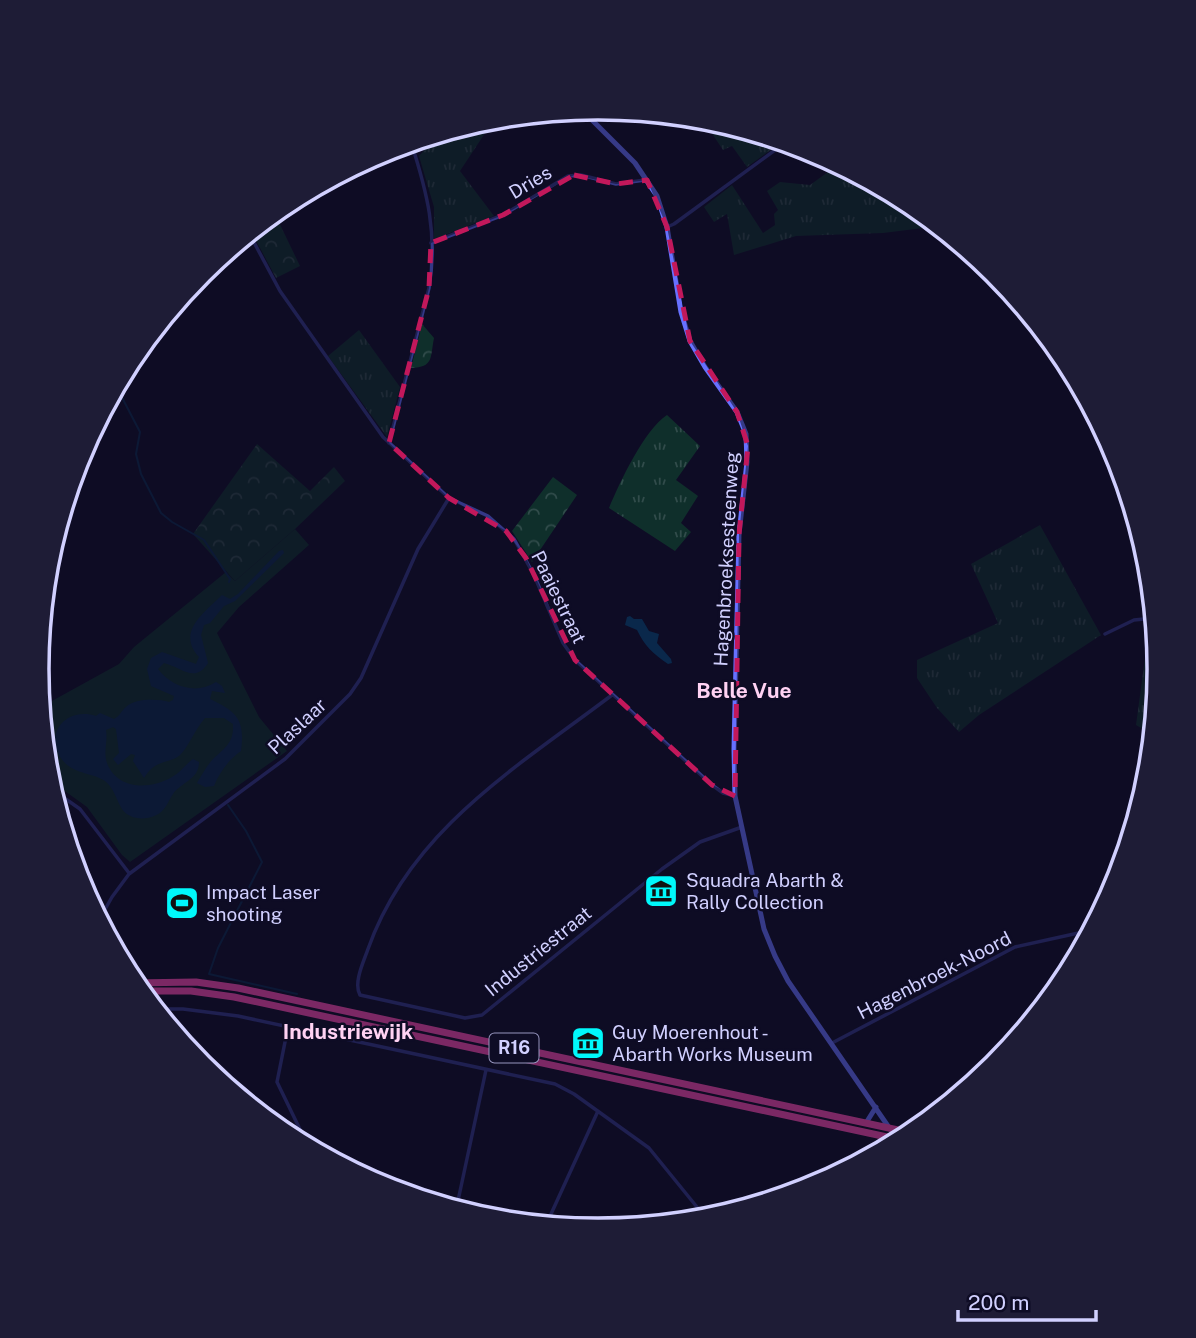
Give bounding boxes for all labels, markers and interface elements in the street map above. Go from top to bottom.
street label: Dries [505,161,555,203]
street label: Hagenbroeksesteenweg [709,451,743,667]
street label: Paaiestraat [527,547,591,647]
district label: Belle Vue [696,678,792,703]
street label: Plaslaar [263,693,331,759]
place label: Squadra Abarth & Rally Collection [686,869,844,913]
museum icon: Squadra Abarth & Rally Collection [642,872,680,910]
place label: Impact Laser shooting [206,881,320,925]
sports icon: Impact Laser shooting [163,884,201,922]
street label: Industriestraat [480,901,596,1001]
street label: Hagenbroek-Noord [853,927,1015,1023]
district label: Industriewijk [283,1019,413,1044]
place label: Guy Moerenhout - Abarth Works Museum [612,1021,813,1065]
museum icon: Guy Moerenhout - Abarth Works Museum [569,1024,607,1062]
road number: R16 [490,1034,538,1063]
scale bar [958,1278,1096,1322]
text: 200 m [968,1290,1029,1315]

